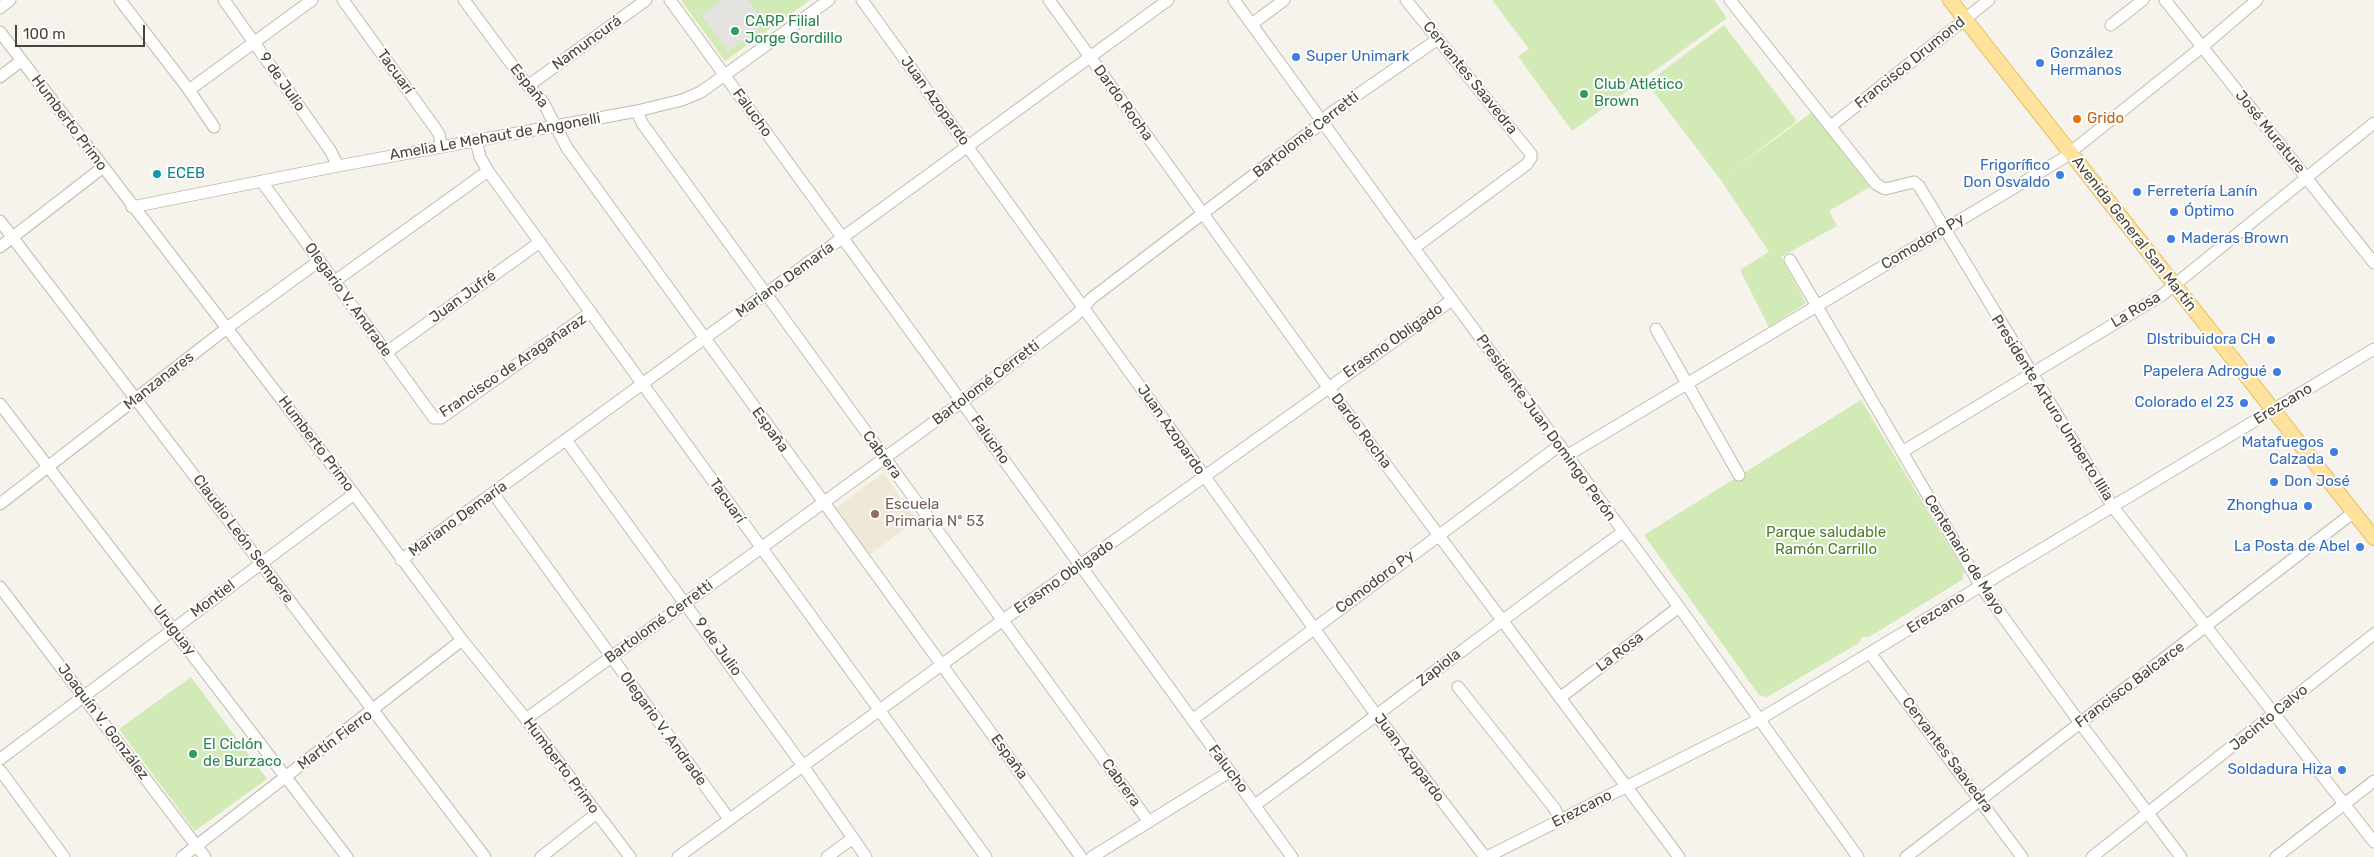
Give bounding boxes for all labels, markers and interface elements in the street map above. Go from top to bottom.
street label: Namuncurá [549,12,625,74]
place label: CARP Filial Jorge Gordillo [745,13,843,48]
street label: Francisco Drumond [1851,13,1969,113]
scale bar [18,15,148,47]
street label: Cervantes Saavedra [1419,18,1521,138]
text: 100 m [23,25,65,43]
marker: CARP Filial Jorge Gordillo [729,25,741,37]
place label: González Hermanos [2050,45,2122,80]
street label: Tacuarí [373,46,417,98]
place label: Super Unimark [1306,48,1409,66]
street label: 9 de Julio [255,49,309,115]
marker: Super Unimark [1290,51,1302,63]
street label: Juan Azopardo [897,53,973,149]
marker: González Hermanos [2034,57,2046,69]
street label: España [506,60,552,112]
street label: Dardo Rocha [1089,62,1157,144]
street label: Humberto Primo [27,72,111,174]
place label: Club Atlético Brown [1594,76,1683,111]
street label: Falucho [728,85,776,141]
street label: José Murature [2231,87,2309,177]
street label: Bartolomé Cerretti [1249,88,1363,182]
marker: Club Atlético Brown [1578,88,1590,100]
street label: Amelia Le Mehaut de Angonelli [388,110,602,164]
place label: Grido [2087,110,2124,128]
marker: Grido [2071,113,2083,125]
street label: Avenida General San Martín [2068,153,2200,315]
place label: Frigorífico Don Osvaldo [1963,157,2050,192]
place label: ECEB [167,165,205,183]
marker: ECEB [151,168,163,180]
marker: Frigorífico Don Osvaldo [2054,169,2066,181]
place label: Ferretería Lanín [2147,183,2258,201]
marker: Ferretería Lanín [2131,186,2143,198]
place label: Óptimo [2184,203,2234,221]
marker: Óptimo [2168,206,2180,218]
street label: Comodoro Py [1878,210,1968,274]
place label: Maderas Brown [2181,230,2289,248]
marker: Maderas Brown [2165,233,2177,245]
street label: Mariano Demaría [732,238,838,322]
street label: Olegario V. Andrade [301,239,395,361]
street label: Juan Jufré [426,267,500,327]
street label: La Rosa [2108,288,2164,332]
street label: Erasmo Obligado [1340,300,1446,382]
street label: Francisco de Aragañaraz [436,310,590,422]
street label: Presidente Arturo Umberto Illia [1987,312,2117,504]
street label: Presidente Juan Domingo Perón [1472,331,1620,525]
place label: DIstribuidora CH [2146,331,2261,349]
marker: DIstribuidora CH [2265,334,2277,346]
street label: Bartolomé Cerretti [929,337,1043,429]
street label: Manzanares [120,348,198,414]
place label: Papelera Adrogué [2143,363,2267,381]
marker: Papelera Adrogué [2271,366,2283,378]
street label: Erezcano [2251,380,2315,428]
street label: Juan Azopardo [1133,381,1209,479]
street label: Dardo Rocha [1327,390,1395,472]
street label: Humberto Primo [274,393,358,495]
place label: Colorado el 23 [2135,394,2234,412]
marker: Colorado el 23 [2238,397,2250,409]
street label: España [748,404,792,456]
street label: Falucho [967,412,1013,468]
street label: Cabrera [859,427,905,483]
place label: Matafuegos Calzada [2241,434,2324,469]
marker: Matafuegos Calzada [2328,446,2340,458]
street label: Claudio León Sempere [189,471,297,607]
place label: Don José [2284,473,2350,491]
street label: Tacuarí [705,475,749,527]
marker: Don José [2268,476,2280,488]
street label: Mariano Demaría [405,477,511,561]
street label: Centenario de Mayo [1920,492,2008,618]
place label: Escuela Primaria Nº 53 [885,496,984,531]
place label: Zhonghua [2227,497,2298,515]
marker: Zhonghua [2302,500,2314,512]
marker: Escuela Primaria Nº 53 [869,508,881,520]
park label: Parque saludable Ramón Carrillo [1766,524,1886,559]
street label: Erasmo Obligado [1011,536,1117,618]
place label: La Posta de Abel [2234,538,2350,556]
marker: La Posta de Abel [2354,541,2366,553]
street label: Comodoro Py [1332,547,1418,617]
street label: Montiel [187,576,239,622]
street label: Bartolomé Cerretti [601,577,717,667]
street label: Erezcano [1904,588,1968,638]
street label: Uruguay [149,601,199,659]
street label: 9 de Julio [691,614,745,680]
street label: La Rosa [1593,628,1647,676]
street label: Francisco Balcarce [2072,638,2188,732]
street label: Zapiola [1414,645,1464,691]
street label: Joaquín V. González [54,660,152,784]
street label: Olegario V. Andrade [616,668,710,790]
street label: Jacinto Calvo [2226,681,2312,755]
street label: Cervantes Saavedra [1898,694,1996,816]
street label: Martín Fierro [294,706,376,774]
street label: Juan Azopardo [1370,710,1448,806]
street label: Humberto Primo [519,715,603,817]
street label: España [987,731,1031,783]
place label: El Ciclón de Burzaco [203,736,282,771]
street label: Falucho [1204,741,1252,797]
marker: El Ciclón de Burzaco [187,748,199,760]
street label: Cabrera [1098,755,1144,811]
place label: Soldadura Hiza [2227,761,2332,779]
marker: Soldadura Hiza [2336,764,2348,776]
street label: Erezcano [1549,786,1615,832]

